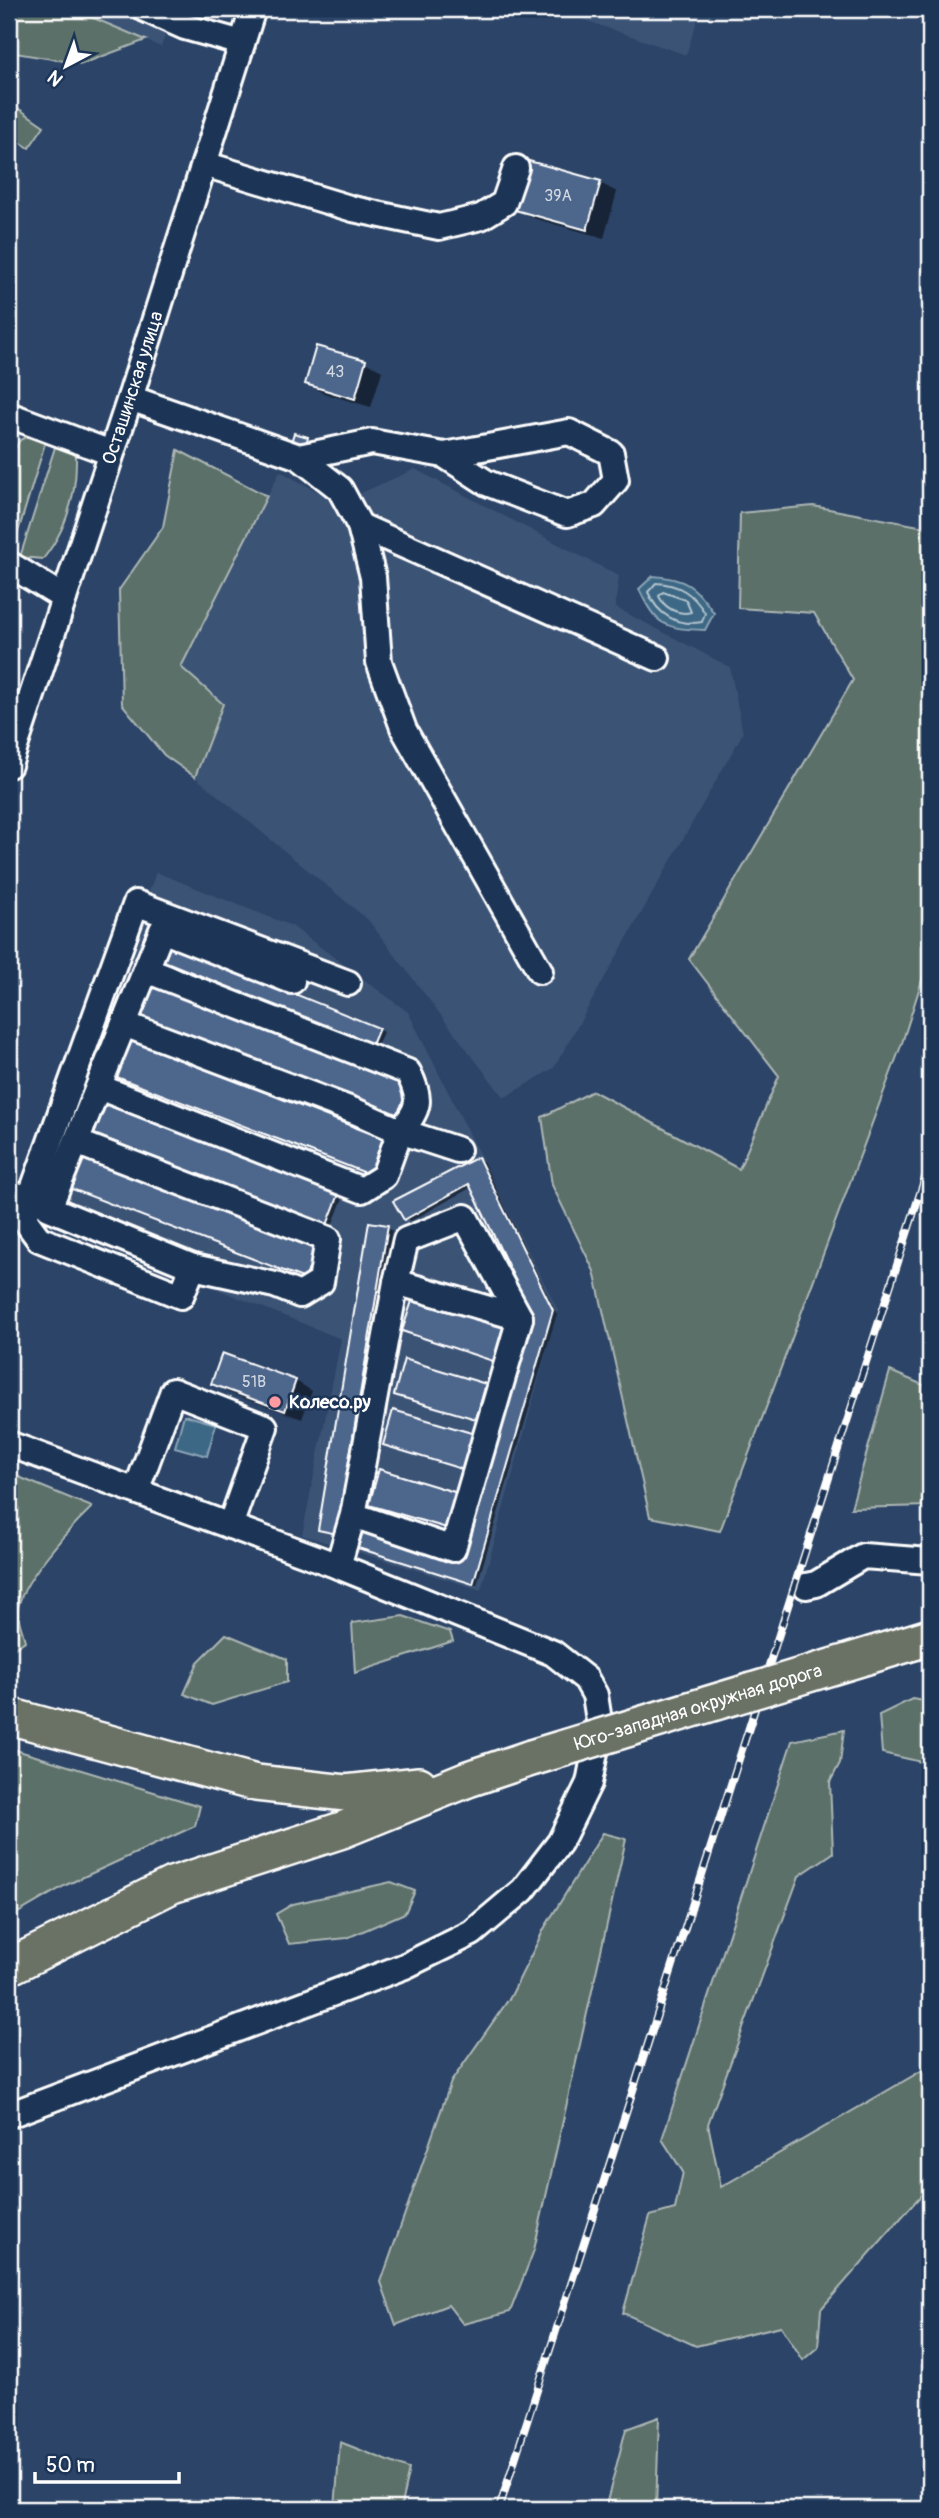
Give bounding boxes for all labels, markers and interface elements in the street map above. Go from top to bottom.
north arrow [32,32,102,102]
text: N [43,65,68,91]
house number: 39А [544,186,572,206]
street label: Осташинская улица [97,308,169,468]
house number: 43 [326,362,344,382]
house number: 51В [242,1372,266,1392]
place label: Колесо.ру [289,1390,371,1414]
marker: Колесо.ру [267,1394,283,1410]
street label: Юго-западная окружная дорога [572,1658,825,1756]
scale bar [35,2441,178,2485]
text: 50 m [46,2452,95,2479]

